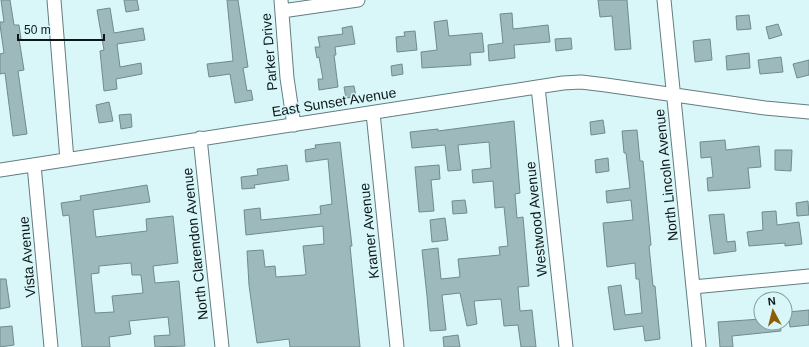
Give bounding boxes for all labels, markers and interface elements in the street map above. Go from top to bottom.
street label: Parker Drive [258,12,280,91]
scale bar [18,16,104,42]
text: 50 m [24,23,51,37]
street label: East Sunset Avenue [271,84,398,120]
street label: North Lincoln Avenue [651,108,681,242]
street label: Westwood Avenue [522,161,550,277]
street label: North Clarendon Avenue [179,167,211,321]
street label: Kramer Avenue [356,182,382,280]
street label: Vista Avenue [15,216,39,298]
north arrow [753,291,793,331]
text: N [767,295,777,308]

